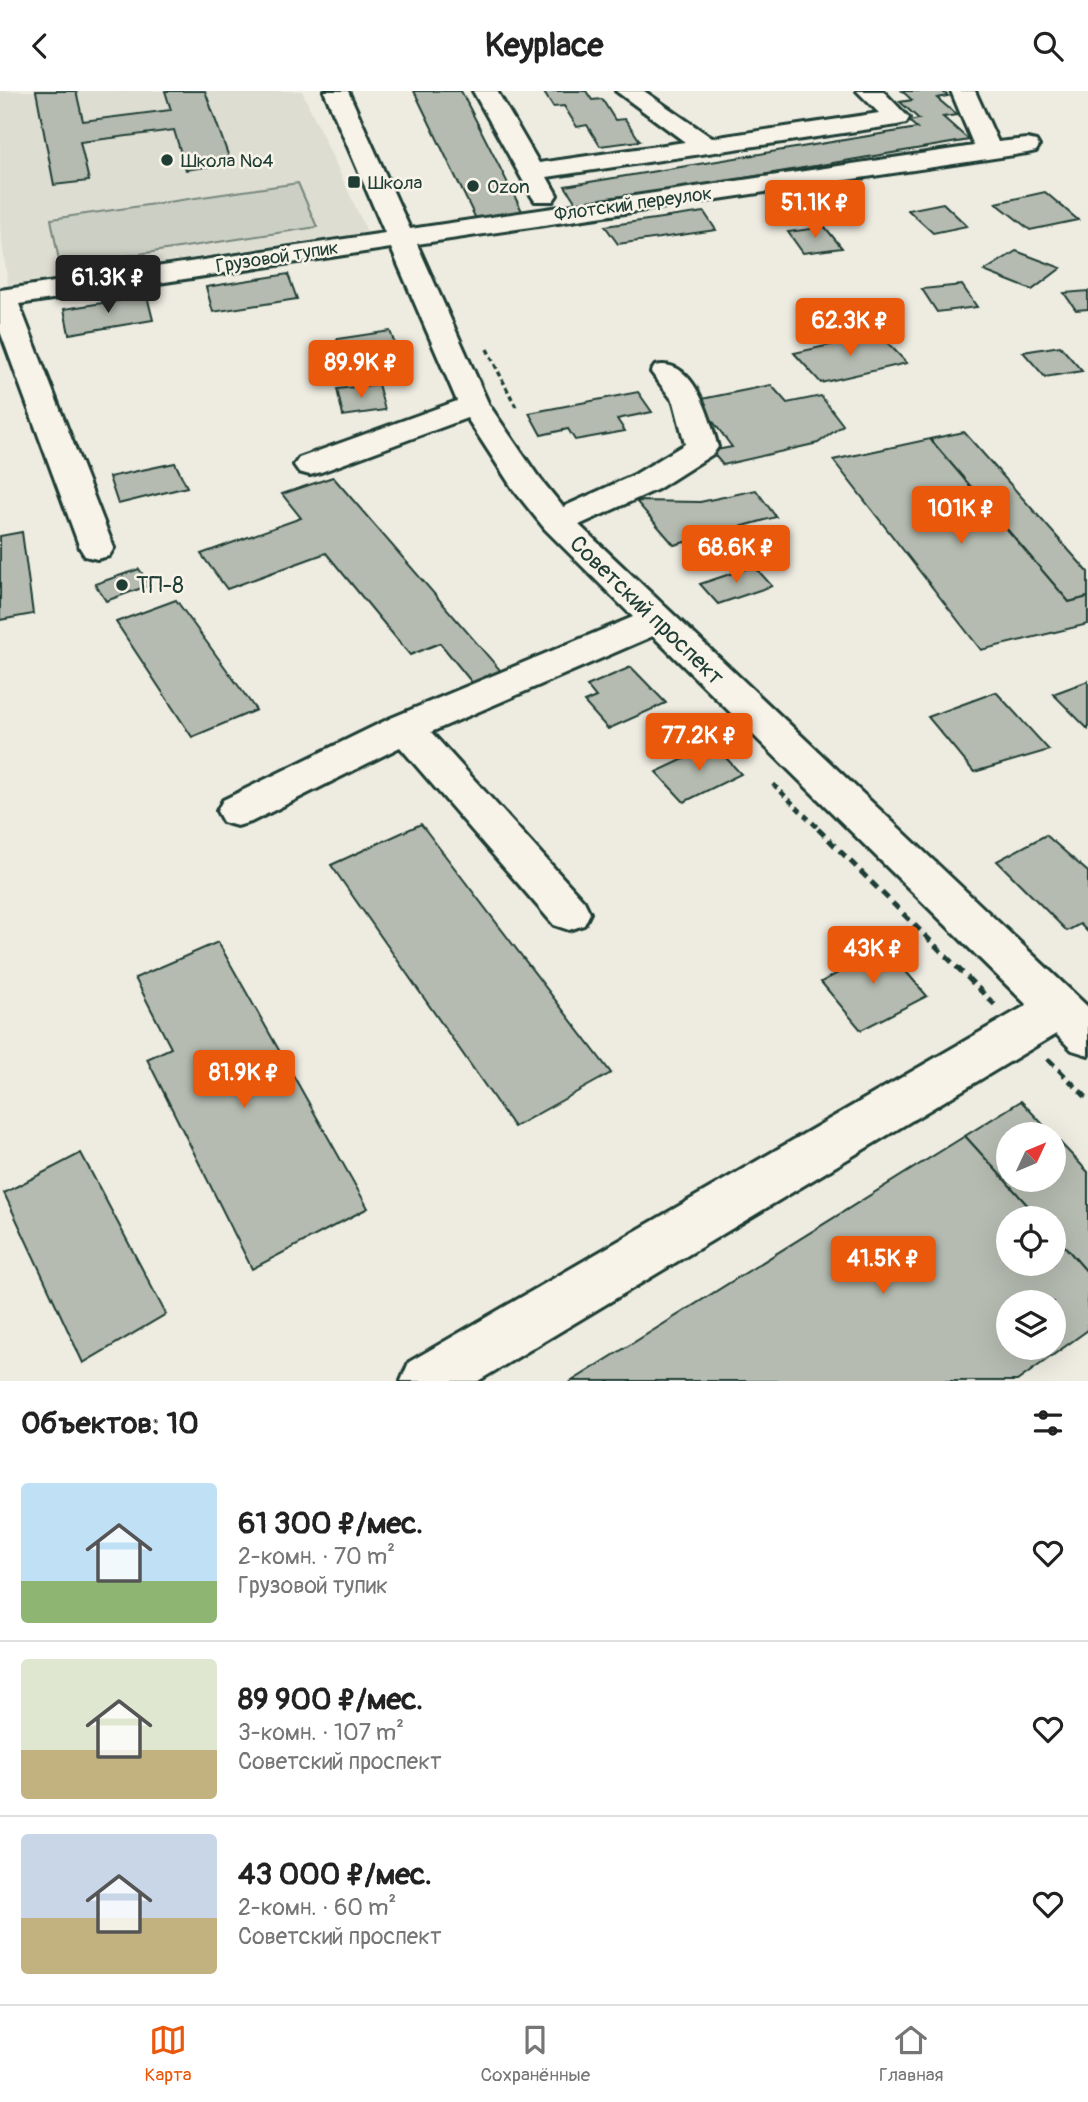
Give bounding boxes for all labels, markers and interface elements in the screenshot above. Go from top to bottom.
text: Keyplace [485,26,603,66]
icon: back [21,27,59,65]
icon: search [1029,27,1067,65]
place label: Школа №4 [181,149,274,173]
marker: Школа №4 [159,152,175,168]
place label: Школа [368,171,423,195]
marker: Школа [346,174,362,190]
place label: Ozon [487,175,530,199]
marker: Ozon [465,178,481,194]
street label: Флотский переулок [553,181,714,227]
pin: 51.1K ₽ [750,181,880,240]
text: 51.1K ₽ [781,188,849,217]
street label: Грузовой тупик [214,235,340,279]
pin: 61.3K ₽ [43,255,173,315]
text: 61.3K ₽ [72,263,144,292]
pin: 62.3K ₽ [785,299,915,358]
text: 62.3K ₽ [812,306,888,335]
pin: 89.9K ₽ [296,341,426,400]
text: 89.9K ₽ [325,348,397,377]
pin: 101K ₽ [904,487,1018,546]
text: 101K ₽ [928,494,994,523]
pin: 68.6K ₽ [671,525,801,585]
street label: Советский проспект [563,529,730,692]
text: 68.6K ₽ [698,533,774,562]
place label: ТП-8 [136,571,184,600]
marker: ТП-8 [114,577,130,593]
pin: 77.2K ₽ [634,713,764,773]
text: 77.2K ₽ [662,721,736,750]
pin: 43K ₽ [824,927,922,986]
text: 43K ₽ [844,934,902,963]
pin: 81.9K ₽ [179,1051,309,1110]
text: 81.9K ₽ [209,1058,279,1087]
north arrow [996,1122,1066,1192]
map controls [996,1122,1066,1360]
button: locate [996,1206,1066,1276]
pin: 41.5K ₽ [818,1237,948,1296]
text: 41.5K ₽ [847,1244,919,1273]
button: layers [996,1290,1066,1360]
icon: filters [1029,1404,1067,1442]
text: Объектов: 10 [21,1405,199,1442]
text: 61 300 ₽/мес. [238,1505,423,1542]
icon: home [77,1511,161,1595]
icon: heart [1029,1534,1067,1572]
text: 2-комн. · 70 m² [238,1542,395,1571]
text: Грузовой тупик [238,1571,388,1600]
text: 89 900 ₽/мес. [238,1681,423,1718]
icon: home [77,1687,161,1771]
icon: heart [1029,1710,1067,1748]
text: 3-комн. · 107 m² [238,1718,404,1747]
text: Советский проспект [238,1747,442,1776]
text: 43 000 ₽/мес. [238,1856,432,1893]
icon: home [77,1862,161,1946]
icon: heart [1029,1885,1067,1923]
text: 2-комн. · 60 m² [238,1893,396,1922]
text: Советский проспект [238,1922,442,1951]
tab: Карта [144,2021,192,2087]
tab: Сохранённые [481,2021,590,2087]
tab: Главная [879,2021,944,2087]

